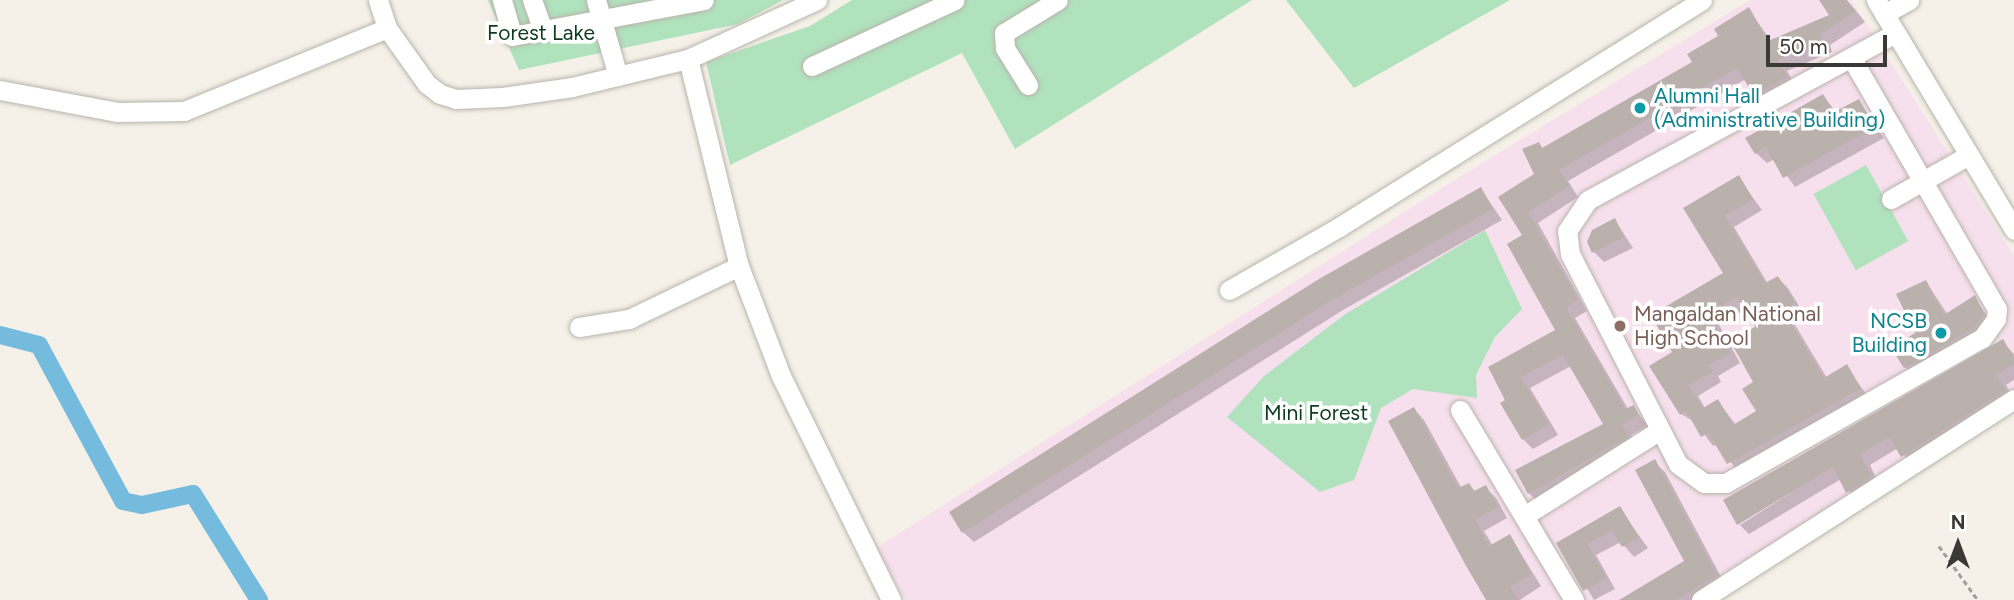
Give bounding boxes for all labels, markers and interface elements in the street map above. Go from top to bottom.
park label: Forest Lake [487,20,595,46]
scale bar [1769,21,1890,65]
text: 50 m [1779,34,1828,59]
place label: Alumni Hall (Administrative Building) [1654,83,1885,133]
marker: Alumni Hall (Administrative Building) [1632,100,1648,116]
place label: Mangaldan National High School [1634,301,1821,351]
place label: NCSB Building [1852,308,1927,358]
marker: Mangaldan National High School [1612,318,1628,334]
marker: NCSB Building [1933,325,1949,341]
park label: Mini Forest [1264,400,1368,426]
north arrow [1923,509,1993,579]
text: N [1951,511,1965,534]

